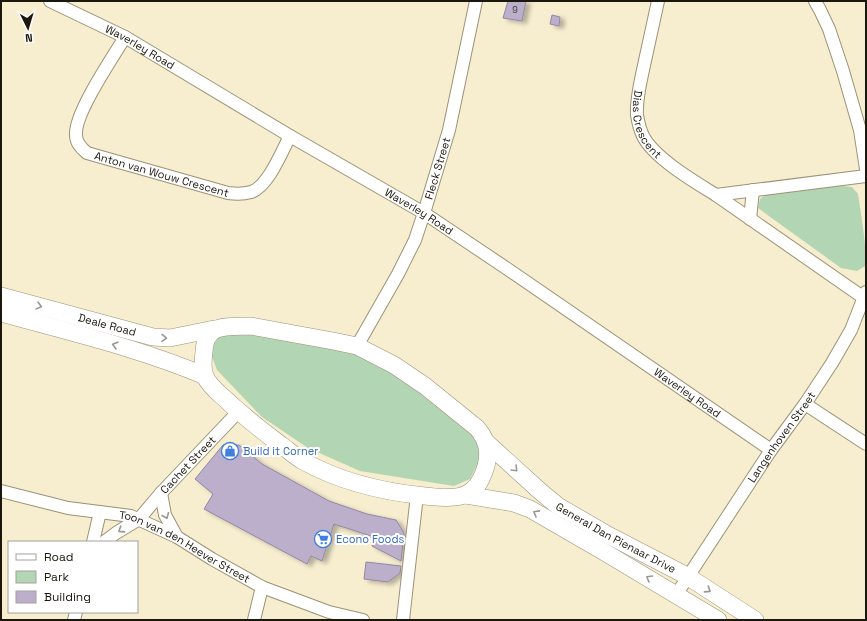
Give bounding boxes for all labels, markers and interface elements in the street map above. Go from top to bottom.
house number: 9 [512,4,518,16]
north arrow [8,8,48,48]
street label: Waverley Road [103,22,177,72]
text: N [25,31,33,45]
street label: Dias Crescent [630,89,665,161]
street label: Fleck Street [422,136,453,201]
street label: Anton van Wouw Crescent [93,148,231,200]
street label: Waverley Road [382,185,456,238]
one-way arrow [35,301,42,310]
street label: Deale Road [77,310,138,339]
one-way arrow [162,334,168,342]
one-way arrow [112,341,119,350]
street label: Waverley Road [651,365,723,420]
street label: Langenhoven Street [745,389,818,485]
street label: Cachet Street [157,433,219,497]
shop icon: Build it Corner [220,441,240,461]
place label: Build it Corner [243,444,318,458]
one-way arrow [510,464,518,472]
street label: General Dan Pienaar Drive [553,499,678,576]
street label: Toon van den Heever Street [118,508,253,586]
one-way arrow [533,510,540,517]
one-way arrow [162,512,170,519]
one-way arrow [118,525,125,532]
supermarket icon: Econo Foods [313,529,333,549]
place label: Econo Foods [336,532,404,546]
legend [8,541,138,613]
text: Road [44,549,73,565]
text: Park [44,569,69,585]
one-way arrow [646,576,653,583]
one-way arrow [704,585,711,592]
text: Building [44,589,91,605]

